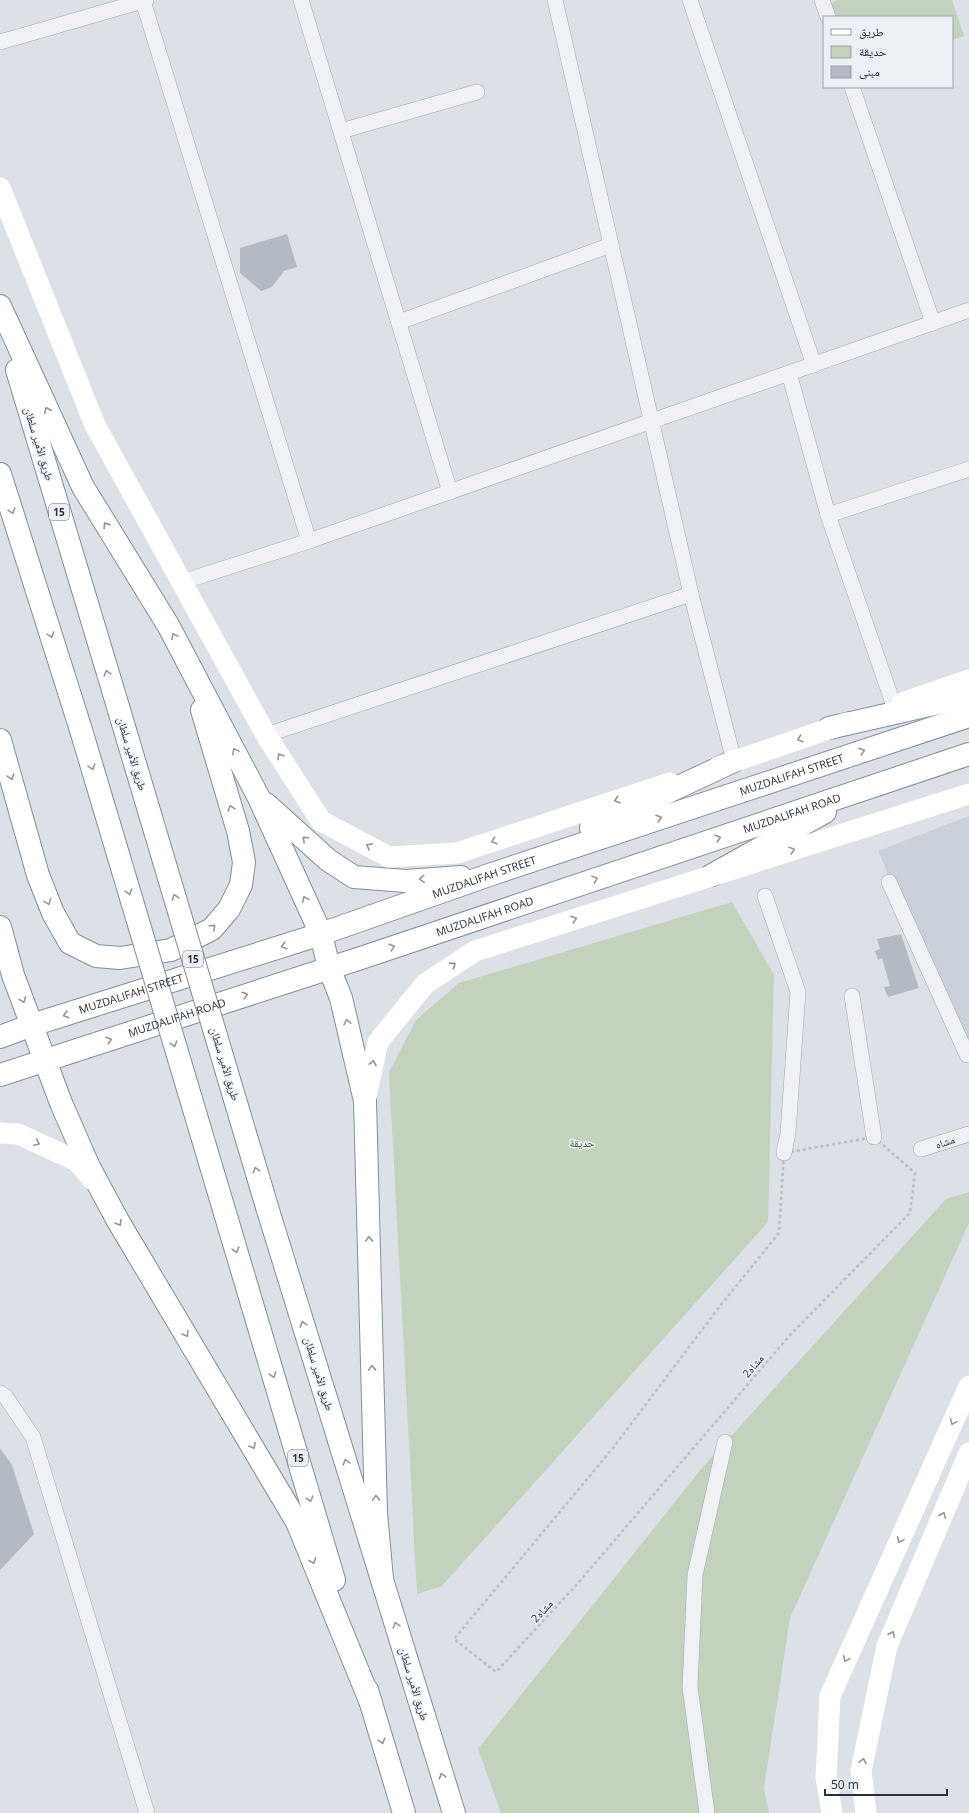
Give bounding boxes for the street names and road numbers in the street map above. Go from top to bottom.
street label: طريق الأمير سلطان [21,405,58,482]
road number: 15 [49,504,69,520]
street label: طريق الأمير سلطان [114,715,151,792]
street label: MUZDALIFAH STREET [737,750,845,799]
street label: MUZDALIFAH ROAD [741,790,842,836]
street label: MUZDALIFAH STREET [430,852,538,901]
street label: MUZDALIFAH ROAD [434,893,535,939]
road number: 15 [183,951,203,967]
street label: MUZDALIFAH STREET [77,970,185,1017]
street label: MUZDALIFAH ROAD [126,994,228,1040]
street label: طريق الأمير سلطان [207,1025,244,1102]
street label: مشاه [933,1131,956,1152]
street label: طريق الأمير سلطان [301,1335,338,1412]
street label: مشاه2 [739,1351,767,1380]
road number: 15 [288,1450,308,1466]
street label: مشاه2 [527,1596,556,1625]
street label: طريق الأمير سلطان [396,1645,433,1722]

